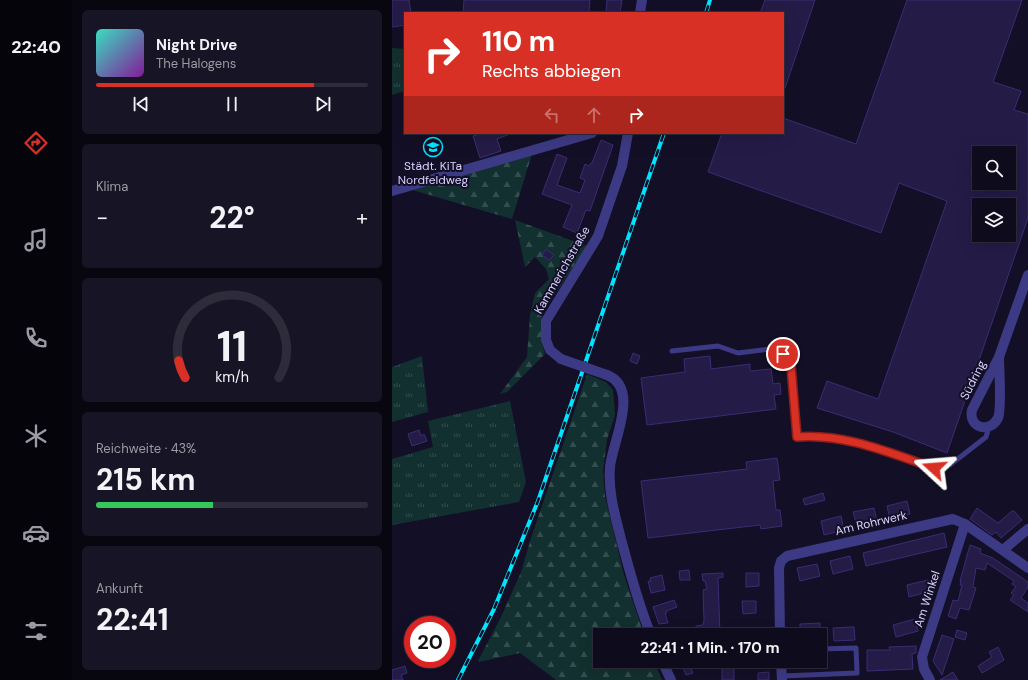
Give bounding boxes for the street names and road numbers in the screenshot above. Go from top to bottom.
street label: Kammerichstraße [530,223,594,317]
street label: Südring [956,357,990,402]
street label: Am Rohrwerk [833,507,909,539]
street label: Am Winkel [910,569,944,629]

